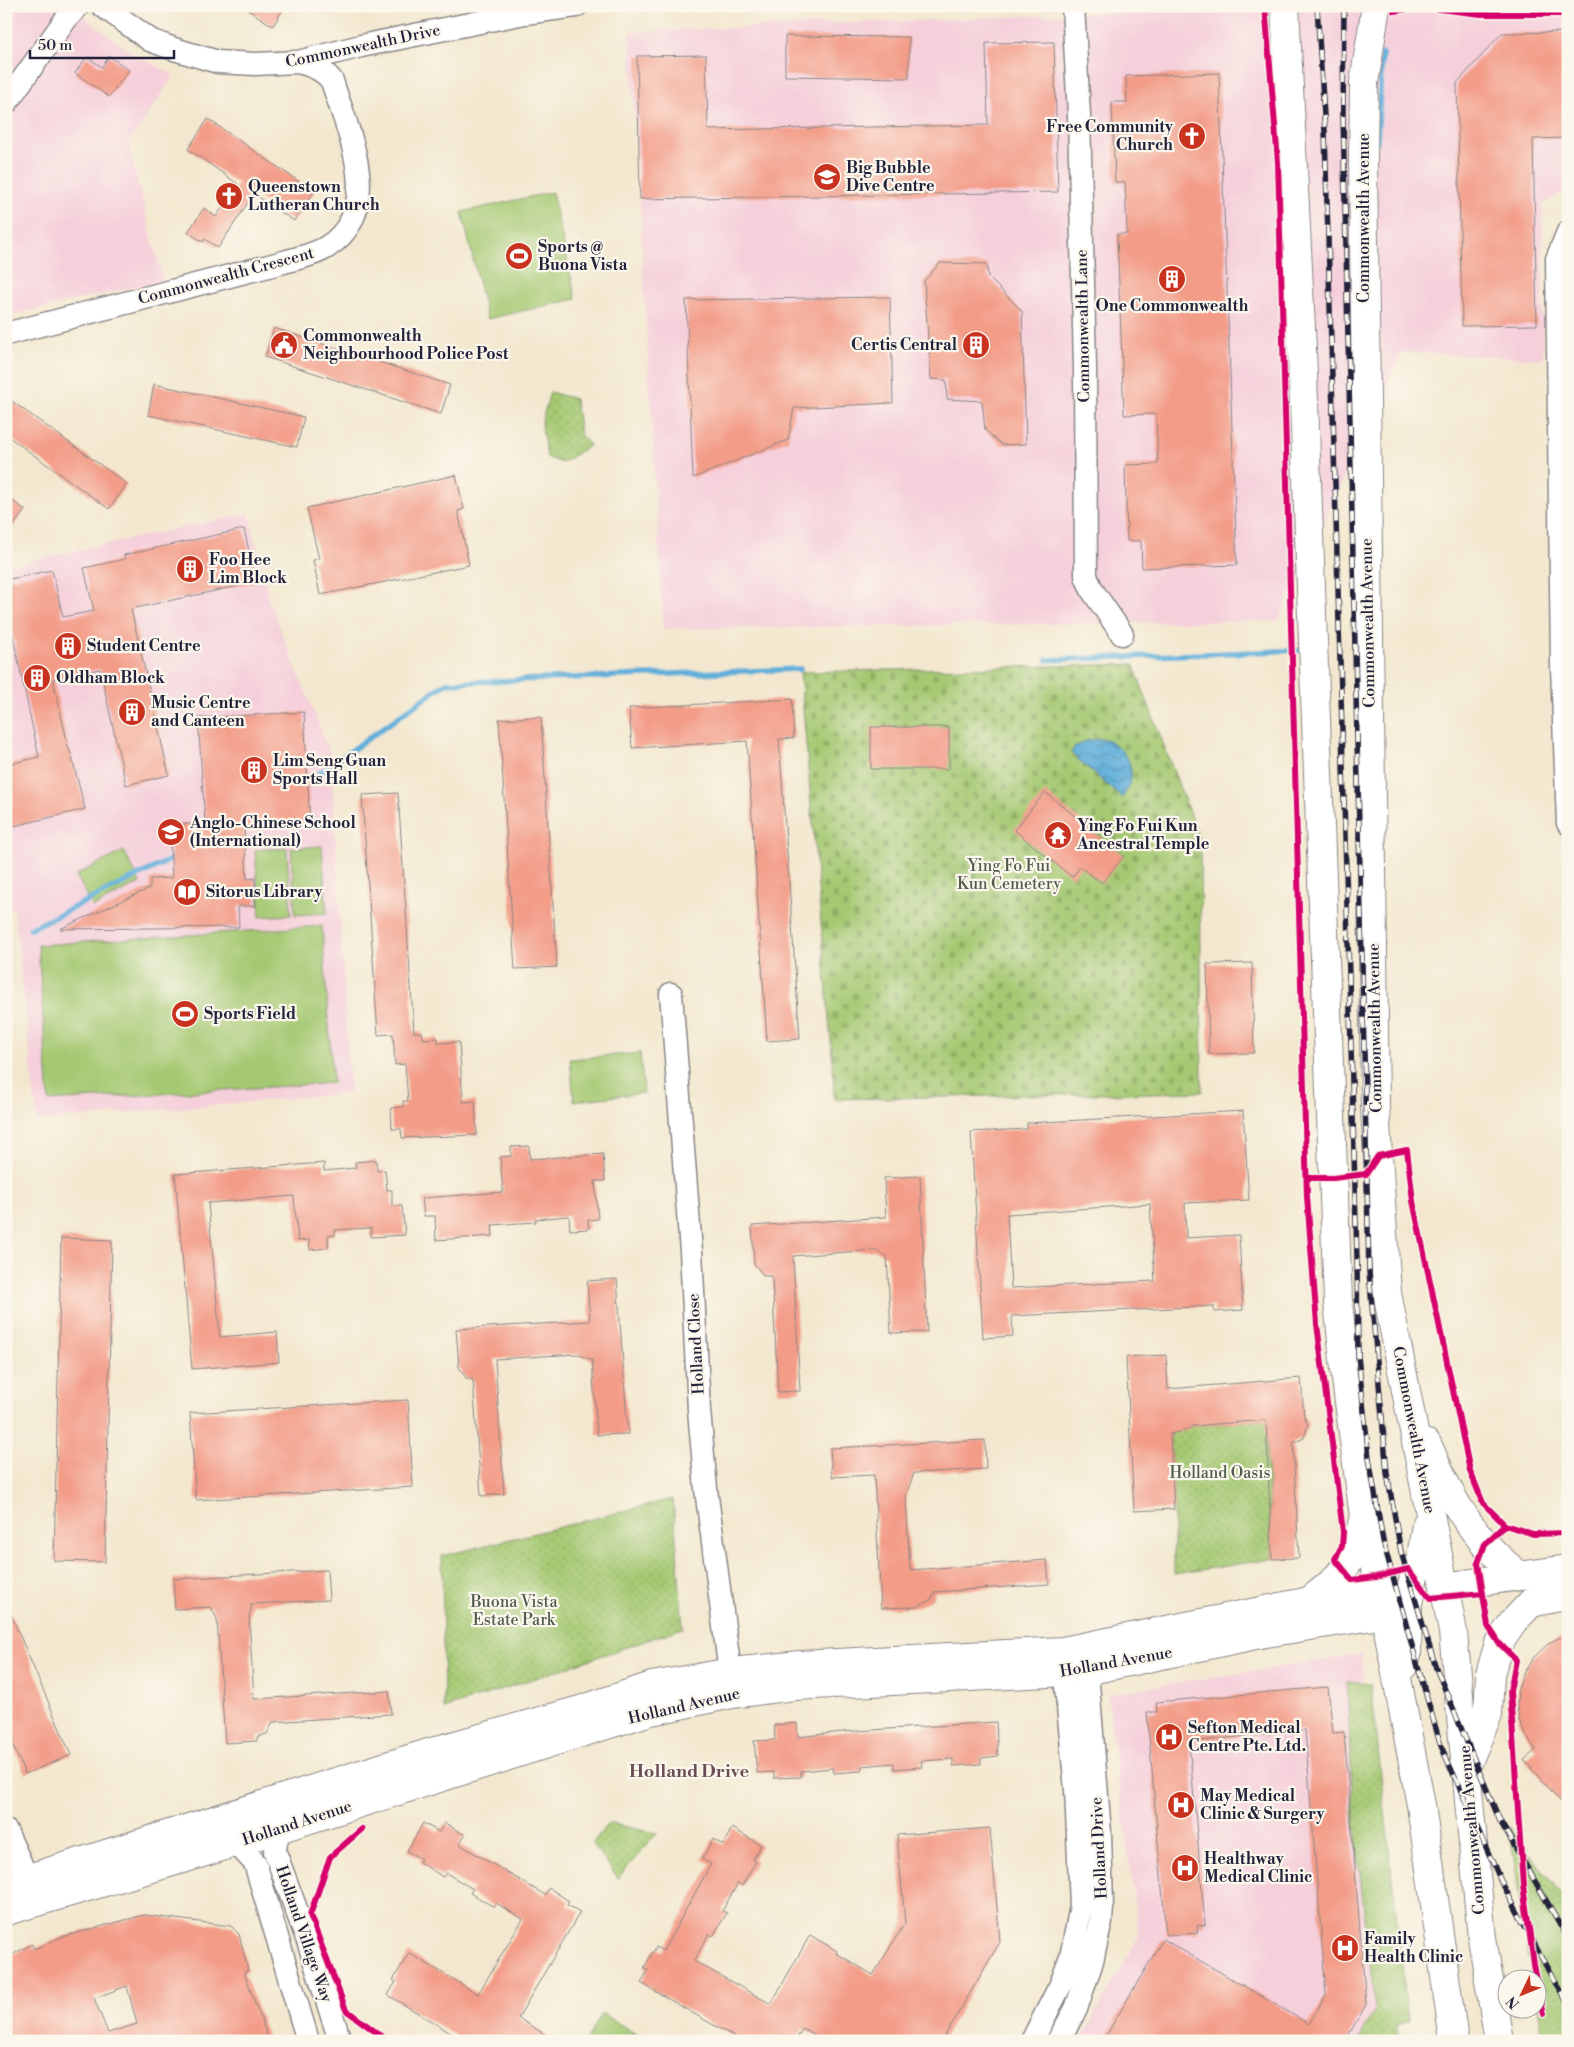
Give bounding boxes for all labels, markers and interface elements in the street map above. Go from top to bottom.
street label: Commonwealth Drive [284,20,442,72]
scale bar [30,28,174,60]
text: 50 m [38,36,72,55]
place label: Free Community Church [1046,117,1174,155]
church icon: Free Community Church [1177,121,1207,151]
street label: Commonwealth Avenue [1354,133,1374,303]
place label: Big Bubble Dive Centre [846,158,935,196]
school or university icon: Big Bubble Dive Centre [812,162,842,192]
place label: Queenstown Lutheran Church [248,177,380,215]
church icon: Queenstown Lutheran Church [214,181,244,211]
place label: Sports @ Buona Vista [538,237,628,275]
sports icon: Sports @ Buona Vista [504,241,534,271]
street label: Commonwealth Crescent [136,243,316,309]
street label: Commonwealth Lane [1072,249,1094,403]
building icon: One Commonwealth [1157,264,1187,294]
place label: One Commonwealth [1096,296,1248,316]
place label: Commonwealth Neighbourhood Police Post [303,326,509,364]
public building icon: Commonwealth Neighbourhood Police Post [269,330,299,360]
building icon: Certis Central [961,330,991,360]
place label: Certis Central [851,335,958,355]
street label: Commonwealth Avenue [1357,538,1379,708]
place label: Foo Hee Lim Block [209,550,288,588]
building icon: Foo Hee Lim Block [175,554,205,584]
building icon: Student Centre [53,631,83,661]
place label: Student Centre [87,636,201,656]
building icon: Oldham Block [22,663,52,693]
place label: Oldham Block [56,668,166,688]
place label: Music Centre and Canteen [151,693,251,731]
building icon: Music Centre and Canteen [117,697,147,727]
place label: Lim Seng Guan Sports Hall [273,751,386,789]
building icon: Lim Seng Guan Sports Hall [239,755,269,785]
place label: Anglo-Chinese School (International) [189,813,356,851]
place label: Ying Fo Fui Kun Ancestral Temple [1076,816,1210,854]
school or university icon: Anglo-Chinese School (International) [156,817,186,847]
temple icon: Ying Fo Fui Kun Ancestral Temple [1043,820,1073,850]
park label: Ying Fo Fui Kun Cemetery [957,856,1061,894]
library icon: Sitorus Library [172,877,202,907]
place label: Sitorus Library [206,882,323,902]
street label: Commonwealth Avenue [1364,943,1386,1113]
sports icon: Sports Field [170,999,200,1029]
place label: Sports Field [204,1004,296,1024]
street label: Holland Close [683,1293,709,1395]
street label: Commonwealth Avenue [1388,1345,1440,1515]
park label: Holland Oasis [1169,1463,1271,1483]
park label: Buona Vista Estate Park [469,1592,559,1630]
street label: Holland Avenue [1058,1642,1174,1682]
street label: Holland Avenue [626,1683,742,1729]
place label: Sefton Medical Centre Pte. Ltd. [1188,1718,1306,1756]
hospital icon: Sefton Medical Centre Pte. Ltd. [1154,1722,1184,1752]
street label: Commonwealth Avenue [1455,1745,1489,1915]
district label: Holland Drive [629,1760,749,1783]
place label: May Medical Clinic & Surgery [1200,1786,1326,1824]
hospital icon: May Medical Clinic & Surgery [1166,1790,1196,1820]
street label: Holland Avenue [240,1796,354,1850]
street label: Holland Drive [1086,1797,1112,1899]
place label: Healthway Medical Clinic [1204,1849,1312,1887]
hospital icon: Healthway Medical Clinic [1170,1853,1200,1883]
street label: Holland Village Way [271,1863,337,2005]
place label: Family Health Clinic [1364,1929,1463,1967]
hospital icon: Family Health Clinic [1330,1933,1360,1963]
north arrow [1496,1970,1546,2020]
text: N [1503,1992,1524,2012]

